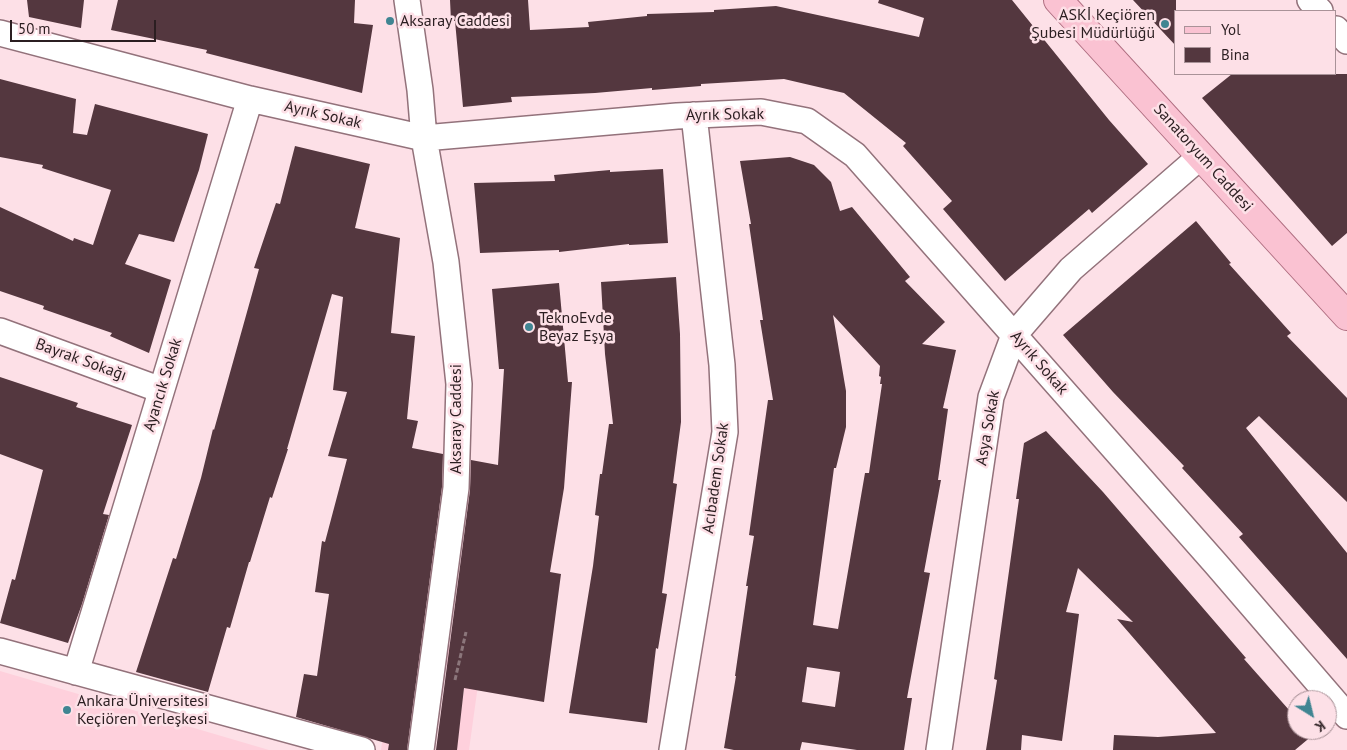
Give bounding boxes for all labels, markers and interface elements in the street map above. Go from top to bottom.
place label: ASKİ Keçiören Şubesi Müdürlüğü [1031,5,1155,43]
scale bar [12,10,159,42]
legend [1174,10,1337,75]
place label: Aksaray Caddesi [400,11,510,31]
marker: Aksaray Caddesi [384,15,396,27]
marker: ASKİ Keçiören Şubesi Müdürlüğü [1159,18,1171,30]
text: 50 m [18,19,51,38]
text: Yol [1221,20,1241,39]
text: Bina [1221,45,1249,64]
street label: Ayrık Sokak [283,97,363,133]
street label: Sanatoryum Caddesi [1149,100,1257,216]
street label: Ayrık Sokak [686,105,764,125]
place label: TeknoEvde Beyaz Eşya [539,308,614,346]
marker: TeknoEvde Beyaz Eşya [523,321,535,333]
street label: Ayrık Sokak [1006,327,1072,399]
street label: Bayrak Sokağı [33,335,129,385]
street label: Ayancık Sokak [140,336,186,434]
street label: Aksaray Caddesi [446,364,466,474]
street label: Asya Sokak [972,389,1004,467]
street label: Acıbadem Sokak [699,421,733,535]
north arrow [1287,690,1337,740]
place label: Ankara Üniversitesi Keçiören Yerleşkesi [77,691,208,729]
marker: Ankara Üniversitesi Keçiören Yerleşkesi [61,704,73,716]
text: K [1311,716,1329,736]

